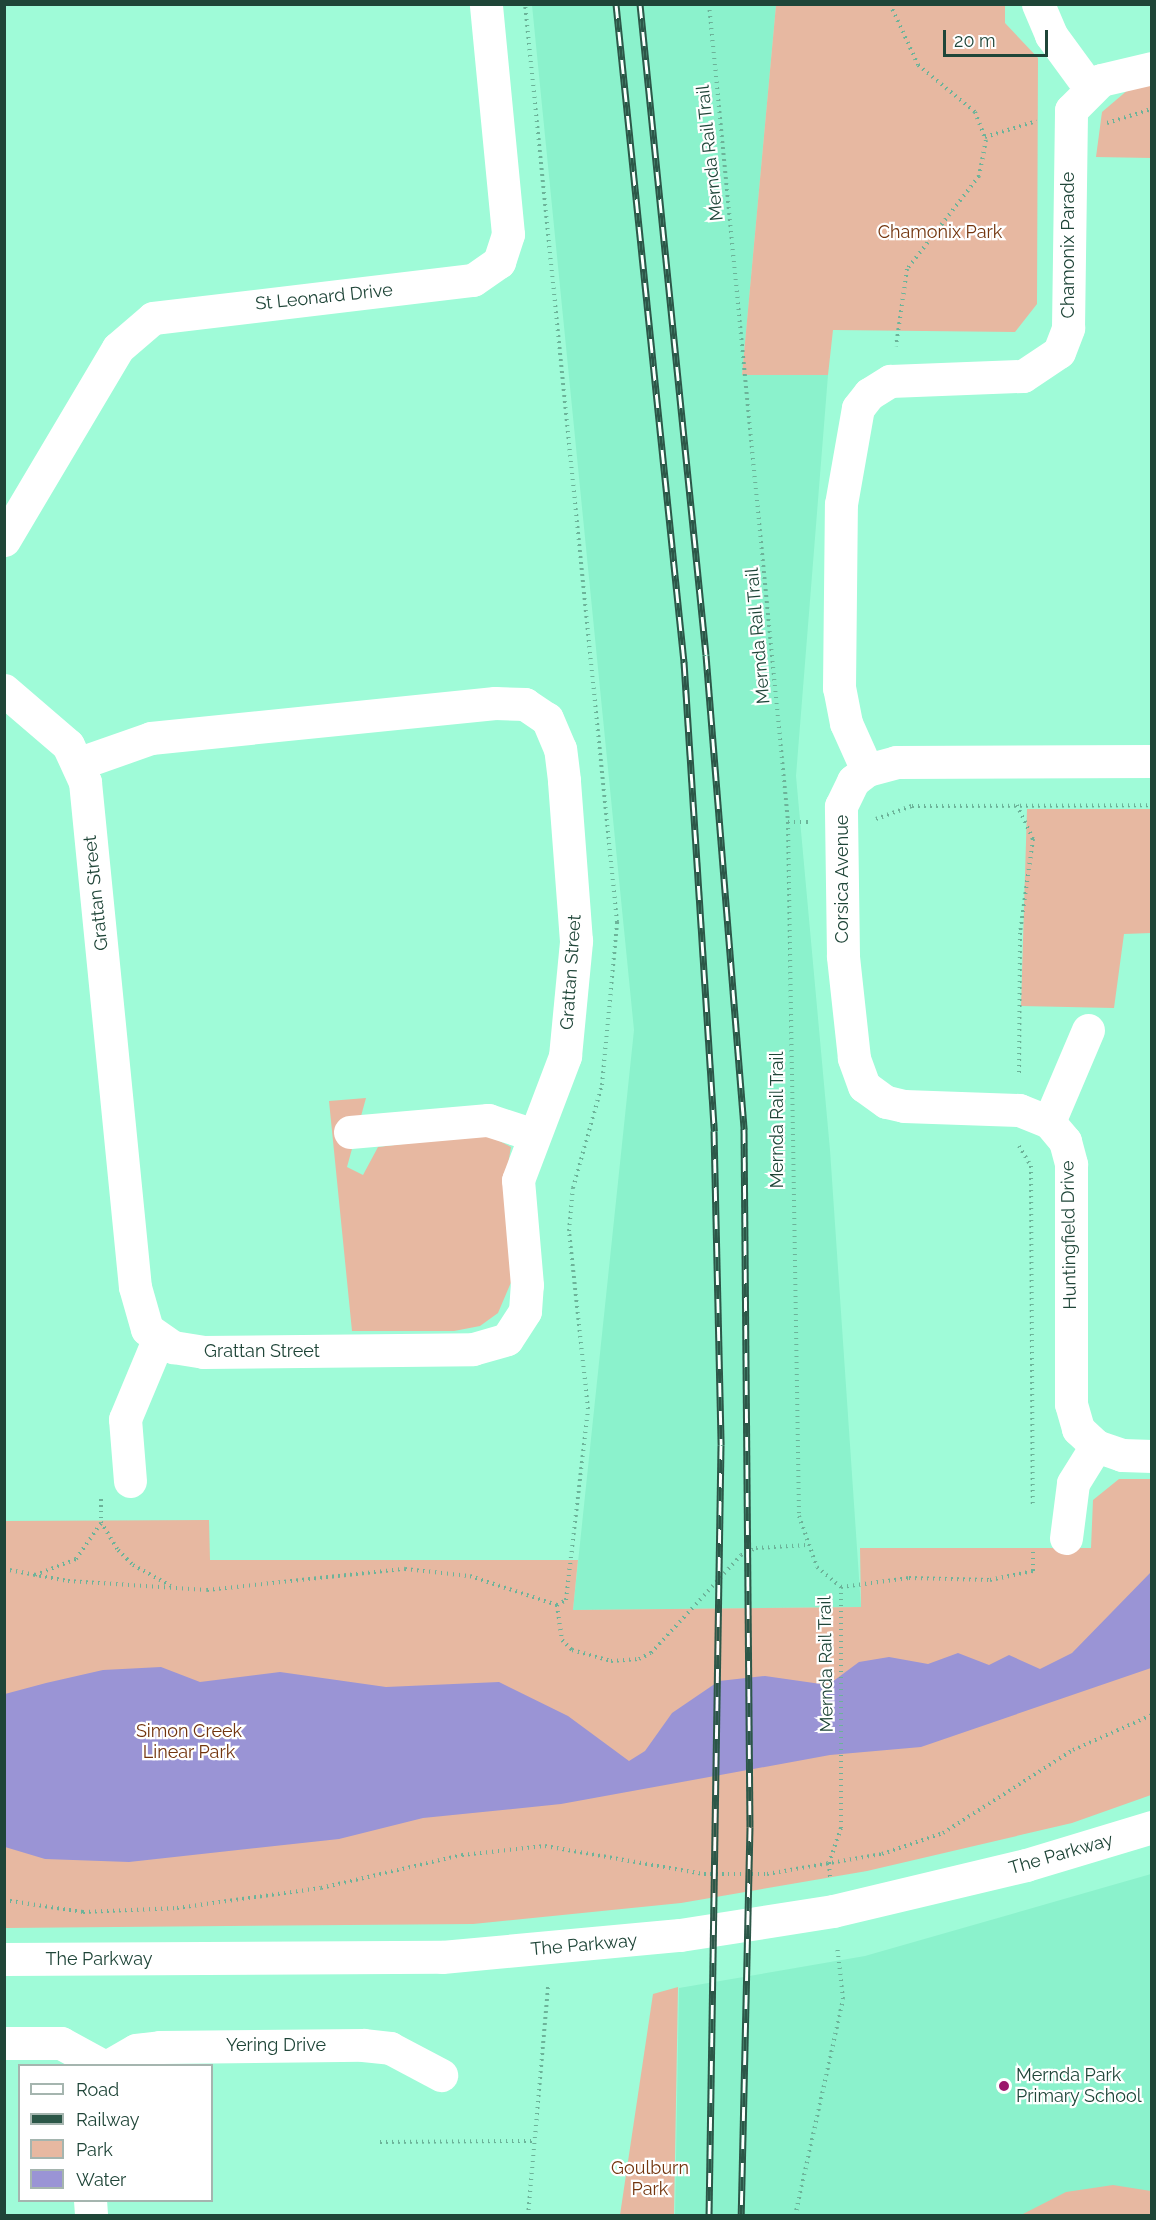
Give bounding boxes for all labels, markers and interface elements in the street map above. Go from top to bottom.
scale bar [946,18,1051,56]
text: 20 m [954,30,996,51]
street label: Mernda Rail Trail [692,83,728,223]
street label: Chamonix Parade [1057,172,1079,318]
park label: Chamonix Park [878,221,1002,243]
street label: St Leonard Drive [254,279,394,315]
street label: Mernda Rail Trail [741,566,775,706]
street label: Corsica Avenue [831,814,853,944]
street label: Grattan Street [79,834,113,952]
street label: Grattan Street [556,914,586,1030]
street label: Mernda Rail Trail [766,1051,788,1189]
street label: Huntingfield Drive [1057,1160,1081,1310]
street label: Grattan Street [204,1340,320,1362]
street label: Mernda Rail Trail [814,1595,838,1733]
park label: Simon Creek Linear Park [136,1721,242,1764]
street label: The Parkway [1007,1829,1115,1879]
street label: The Parkway [530,1930,638,1960]
street label: The Parkway [45,1948,153,1970]
street label: Yering Drive [226,2034,326,2056]
legend [18,2064,213,2202]
place label: Mernda Park Primary School [1016,2065,1142,2108]
text: Road [76,2079,119,2100]
marker: Mernda Park Primary School [997,2079,1011,2093]
text: Railway [76,2109,140,2130]
text: Park [76,2139,113,2160]
park label: Goulburn Park [611,2158,689,2200]
text: Water [76,2169,126,2190]

